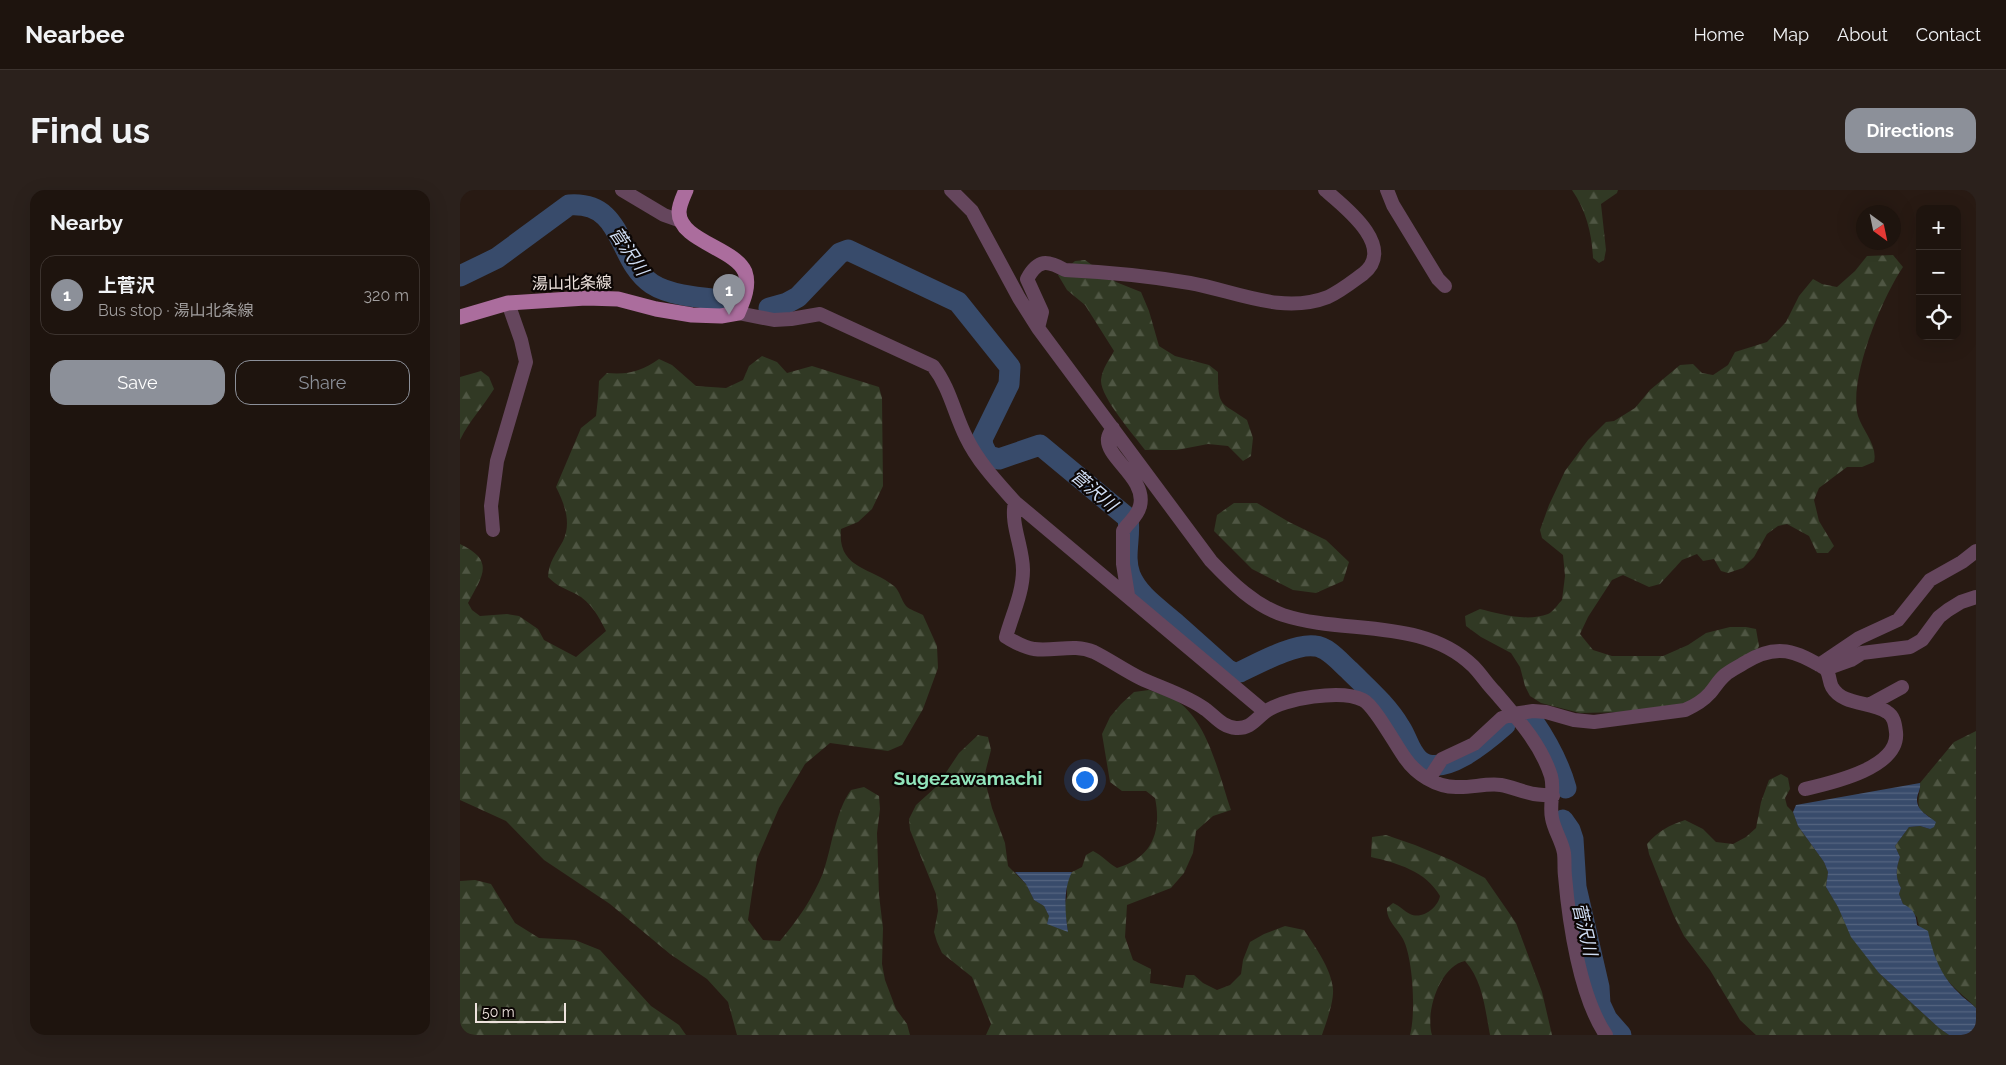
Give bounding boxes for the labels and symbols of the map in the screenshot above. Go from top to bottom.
north arrow [1856,205,1901,250]
water label: 菅沢川 [605,223,654,281]
street label: 湯山北条線 [532,273,612,293]
pin: 1 [713,274,745,315]
water label: 菅沢川 [1067,465,1123,517]
district label: Sugezawamachi [894,767,1042,789]
your location [1072,767,1098,793]
water label: 菅沢川 [1569,900,1602,960]
scale bar [475,1000,566,1023]

